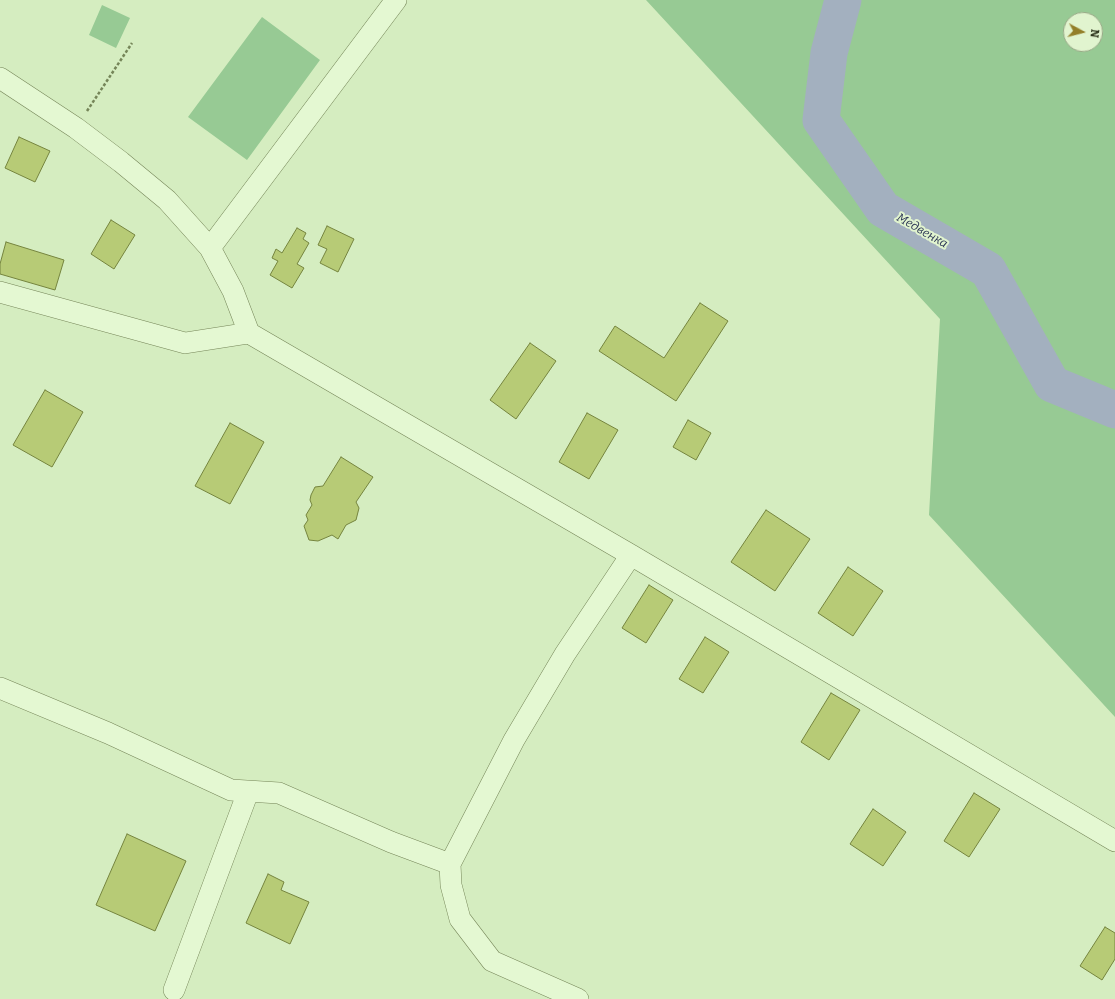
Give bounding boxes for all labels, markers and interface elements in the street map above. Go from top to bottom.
north arrow [1063,12,1103,52]
text: N [1087,28,1101,38]
water label: Медвенка [894,211,950,251]

